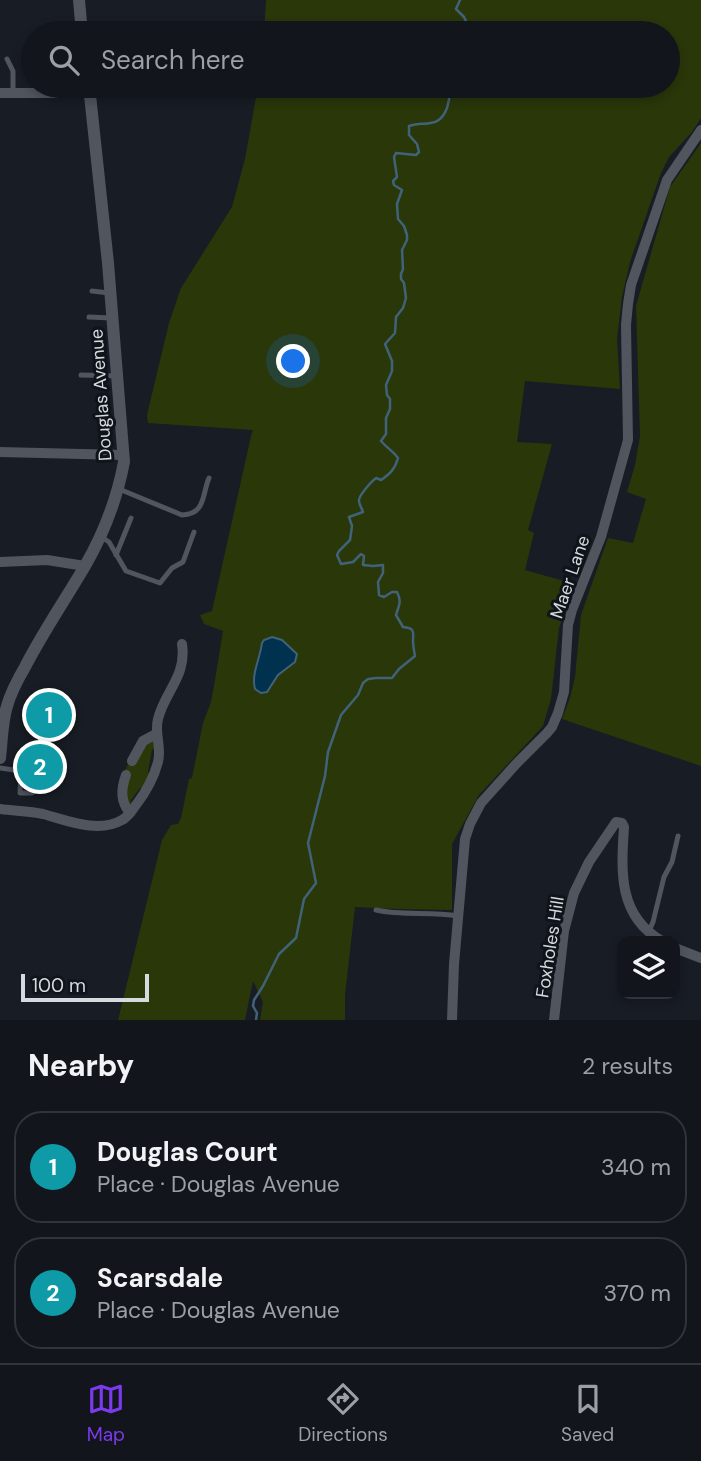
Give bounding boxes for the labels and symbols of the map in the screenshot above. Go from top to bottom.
street label: Douglas Avenue [84,328,118,462]
your location [276,344,310,378]
street label: Maer Lane [545,532,595,622]
pin: 1 [26,689,72,741]
pin: 2 [17,741,63,793]
street label: Foxholes Hill [530,895,570,999]
scale bar [21,971,149,1003]

